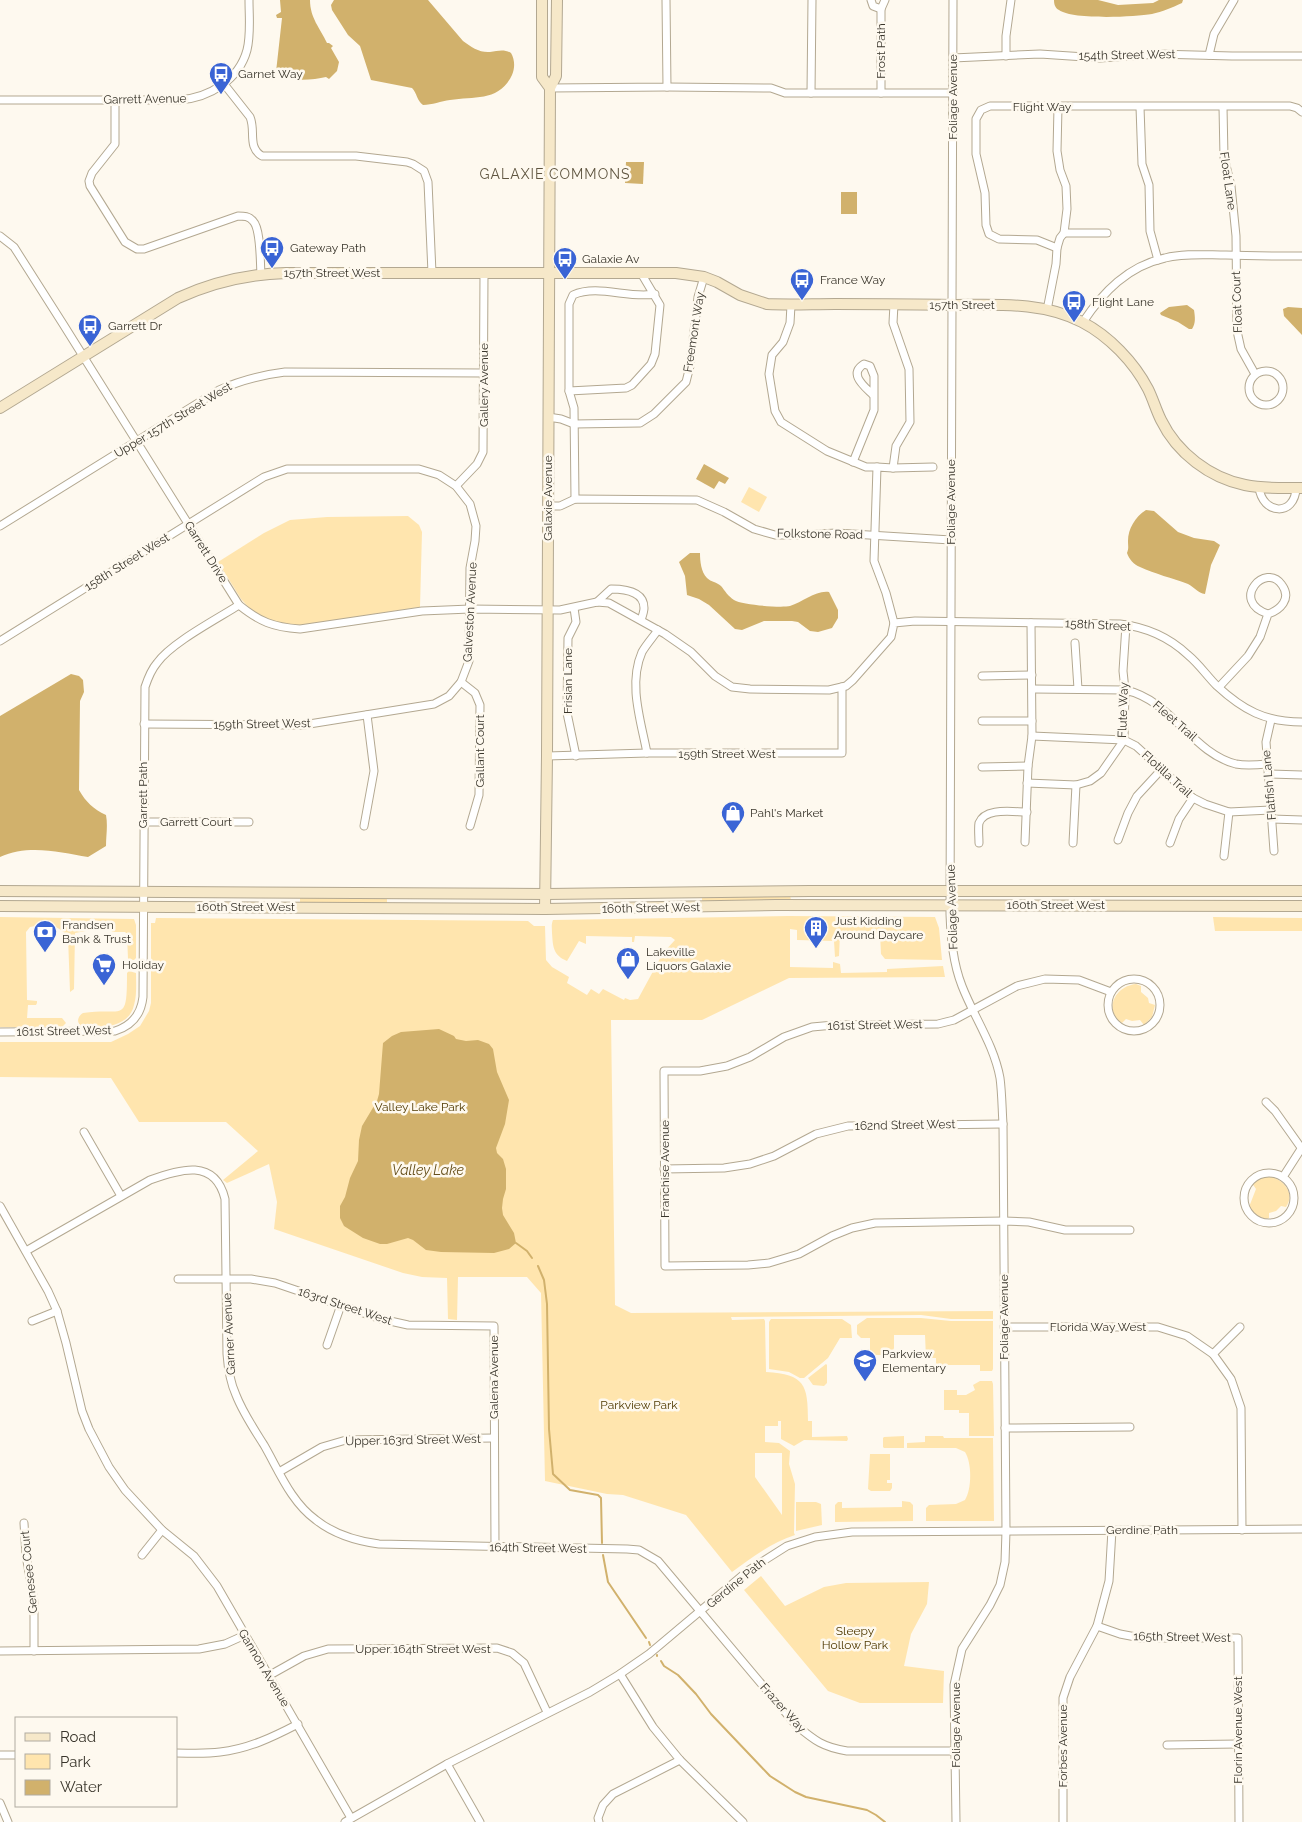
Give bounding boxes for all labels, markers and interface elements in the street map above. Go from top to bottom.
street label: Frost Path [874,23,888,79]
street label: 154th Street West [1078,47,1176,63]
street label: Foliage Avenue [946,54,960,140]
bus stop icon: Garnet Way [208,61,234,95]
place label: Garnet Way [238,67,303,81]
street label: Garrett Avenue [103,91,187,107]
street label: Flight Way [1013,100,1072,114]
street label: Float Lane [1217,151,1239,211]
district label: GALAXIE COMMONS [480,166,630,182]
bus stop icon: Gateway Path [259,235,285,269]
place label: Gateway Path [290,241,366,255]
bus stop icon: Galaxie Av [552,246,578,280]
place label: Galaxie Av [582,252,640,266]
street label: 157th Street West [284,266,380,280]
bus stop icon: France Way [789,267,815,301]
street label: Float Court [1229,271,1245,333]
place label: France Way [820,273,886,287]
bus stop icon: Flight Lane [1061,289,1087,323]
street label: Freemont Way [681,290,707,373]
place label: Flight Lane [1092,295,1154,309]
street label: 157th Street [929,298,995,312]
bus stop icon: Garrett Dr [77,313,103,347]
place label: Garrett Dr [108,319,163,333]
street label: Gallery Avenue [477,343,491,427]
street label: Upper 157th Street West [112,379,234,461]
street label: Galaxie Avenue [541,455,555,541]
street label: Foliage Avenue [944,459,958,545]
street label: Garrett Drive [181,519,231,585]
street label: Folkstone Road [777,526,863,542]
street label: 158th Street West [82,530,172,594]
street label: Galveston Avenue [460,562,480,662]
street label: 158th Street [1065,616,1131,634]
street label: Frisian Lane [561,648,575,714]
street label: Flute Way [1115,681,1131,738]
street label: Fleet Trail [1150,698,1201,744]
street label: Gallant Court [473,715,487,787]
street label: 159th Street West [213,716,311,732]
street label: 159th Street West [678,747,776,761]
street label: Flotilla Trail [1139,748,1196,801]
street label: Flatfish Lane [1259,749,1279,821]
street label: Garrett Path [136,762,150,828]
shop icon: Pahl's Market [720,800,746,834]
place label: Pahl's Market [750,806,823,820]
street label: Garrett Court [160,815,232,829]
street label: Foliage Avenue [944,864,960,950]
street label: 160th Street West [1007,898,1105,912]
street label: 160th Street West [197,900,295,914]
street label: 160th Street West [602,900,700,916]
place label: Just Kidding Around Daycare [834,914,923,942]
building icon: Just Kidding Around Daycare [803,915,829,949]
place label: Frandsen Bank & Trust [62,918,131,946]
bank icon: Frandsen Bank & Trust [32,919,58,953]
place label: Lakeville Liquors Galaxie [646,945,731,973]
shop icon: Lakeville Liquors Galaxie [615,946,641,980]
supermarket icon: Holiday [91,952,117,986]
place label: Holiday [122,958,165,972]
street label: 161st Street West [827,1017,923,1033]
street label: 161st Street West [16,1023,112,1039]
park label: Valley Lake Park [375,1100,466,1114]
street label: 162nd Street West [855,1117,955,1133]
street label: Franchise Avenue [658,1120,672,1218]
water label: Valley Lake [392,1162,465,1178]
street label: Foliage Avenue [997,1274,1011,1360]
street label: 163rd Street West [296,1284,394,1328]
street label: Garner Avenue [220,1293,238,1375]
street label: Florida Way West [1050,1320,1146,1334]
street label: Galena Avenue [487,1335,501,1419]
place label: Parkview Elementary [882,1347,946,1375]
school or university icon: Parkview Elementary [852,1348,878,1382]
park label: Parkview Park [600,1398,678,1412]
street label: Upper 163rd Street West [345,1432,481,1448]
street label: Gerdine Path [1106,1523,1178,1537]
street label: Genesee Court [18,1530,40,1614]
street label: 164th Street West [489,1540,587,1556]
street label: Gerdine Path [704,1555,768,1611]
park label: Sleepy Hollow Park [822,1624,889,1652]
street label: Gannon Avenue [235,1627,293,1709]
street label: 165th Street West [1133,1629,1231,1645]
street label: Upper 164th Street West [355,1642,491,1656]
street label: Florin Avenue West [1231,1676,1245,1784]
street label: Frazer Way [757,1680,809,1736]
street label: Foliage Avenue [949,1682,963,1768]
street label: Forbes Avenue [1056,1704,1070,1788]
legend [15,1717,178,1807]
text: Road [60,1728,96,1746]
text: Park [60,1753,91,1771]
text: Water [60,1778,103,1796]

